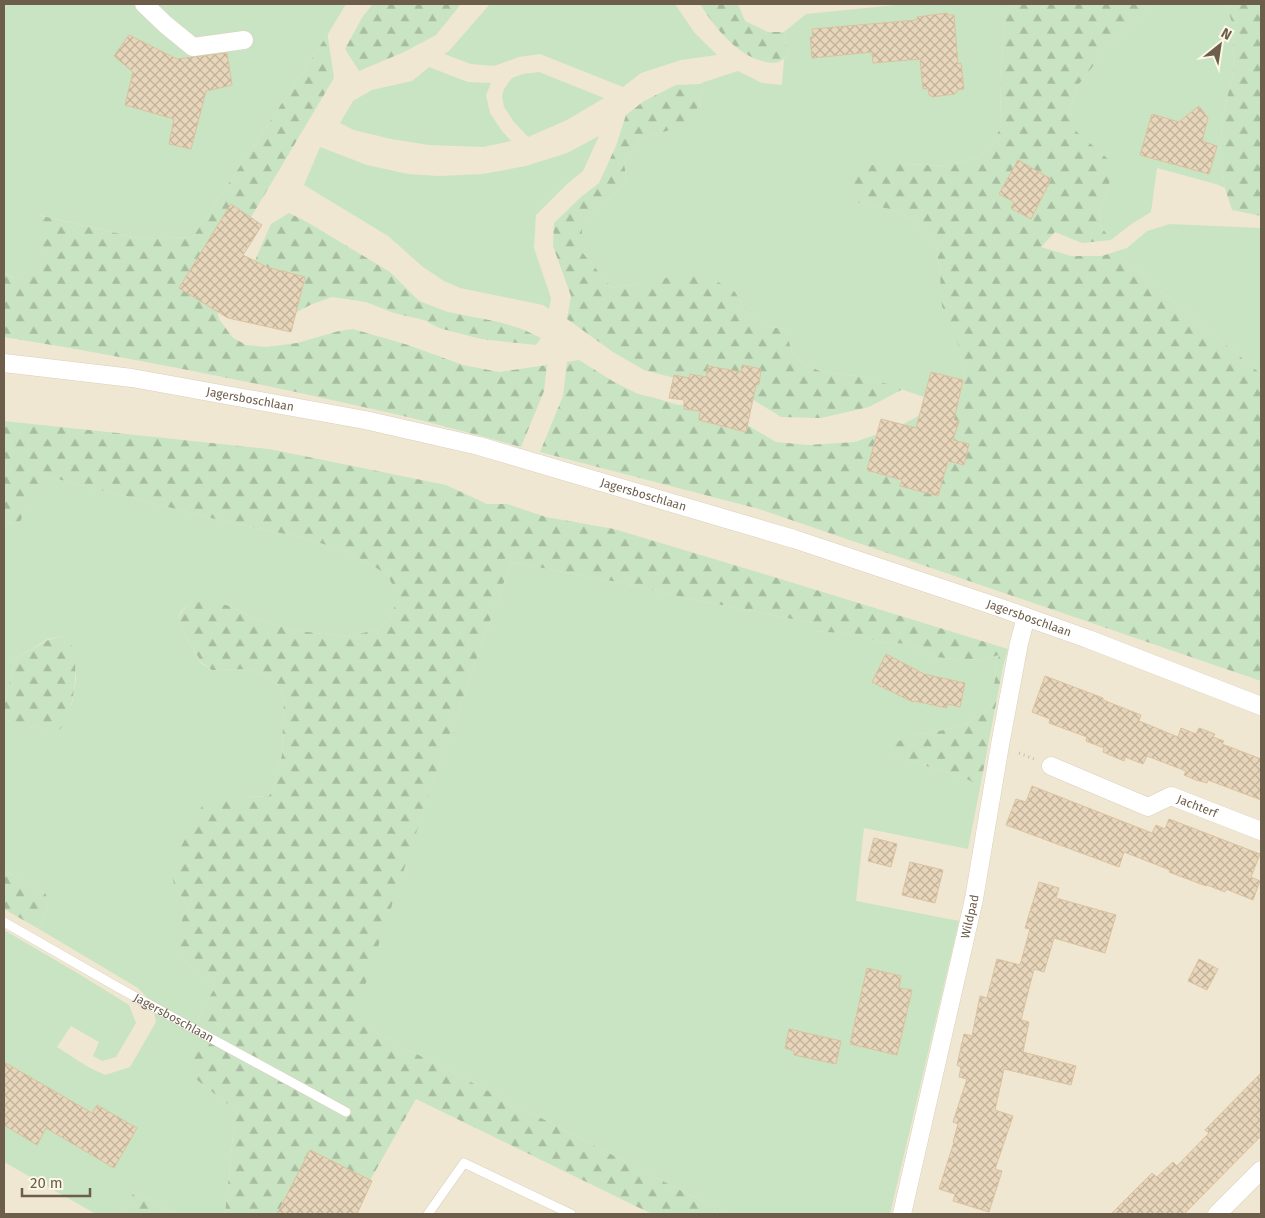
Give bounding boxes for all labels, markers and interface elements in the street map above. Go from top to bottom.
north arrow [1195,20,1245,70]
text: N [1218,24,1235,44]
street label: Jagersboschlaan [205,385,295,414]
street label: Jagersboschlaan [599,475,688,514]
street label: Jagersboschlaan [985,597,1073,640]
street label: Jachterf [1175,792,1220,821]
street label: Wildpad [958,894,982,940]
street label: Jagersboschlaan [131,990,216,1045]
scale bar [22,1166,90,1198]
text: 20 m [30,1174,63,1192]

